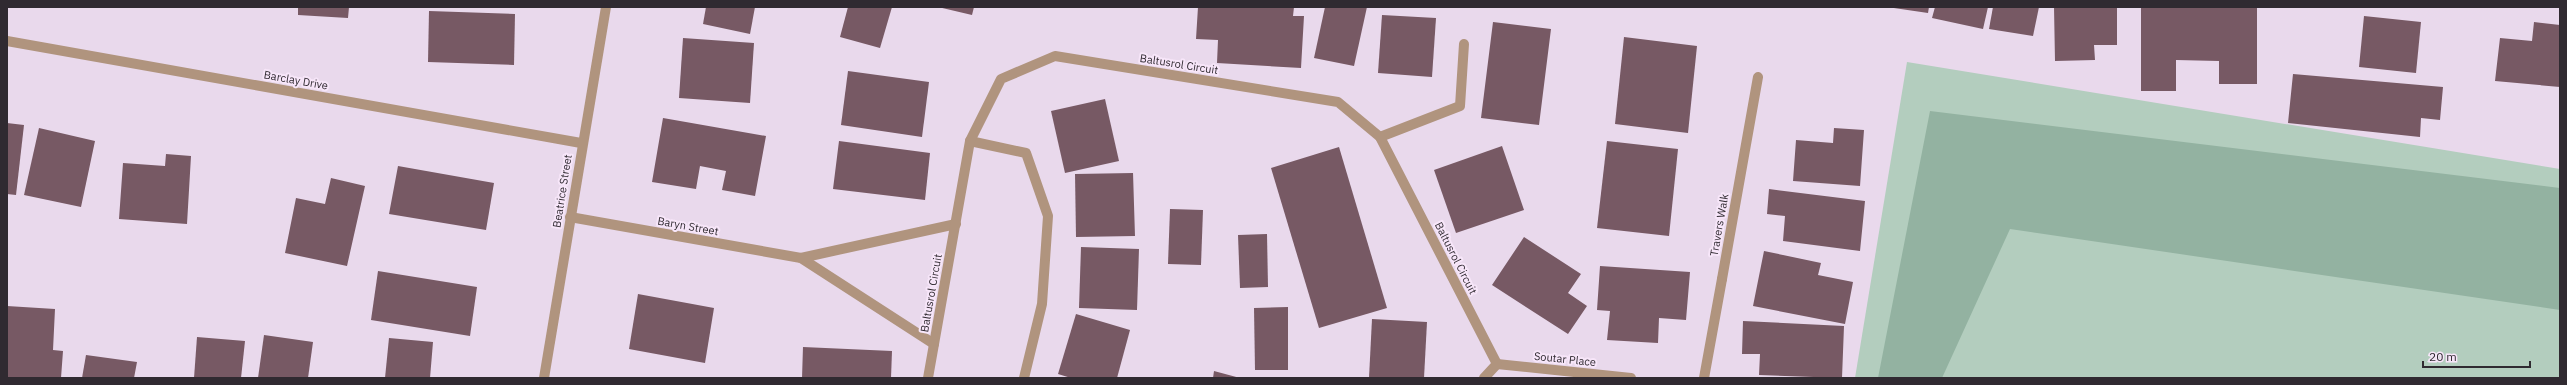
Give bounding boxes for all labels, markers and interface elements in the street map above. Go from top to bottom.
street label: Baltusrol Circuit [1139,51,1219,77]
street label: Barclay Drive [263,67,329,93]
street label: Beatrice Street [549,153,575,229]
street label: Travers Walk [1707,192,1731,257]
street label: Baryn Street [656,214,720,238]
street label: Baltusrol Circuit [1432,220,1480,297]
street label: Baltusrol Circuit [917,253,945,333]
scale bar [2423,343,2530,369]
street label: Soutar Place [1533,349,1597,369]
text: 20 m [2429,349,2457,364]

